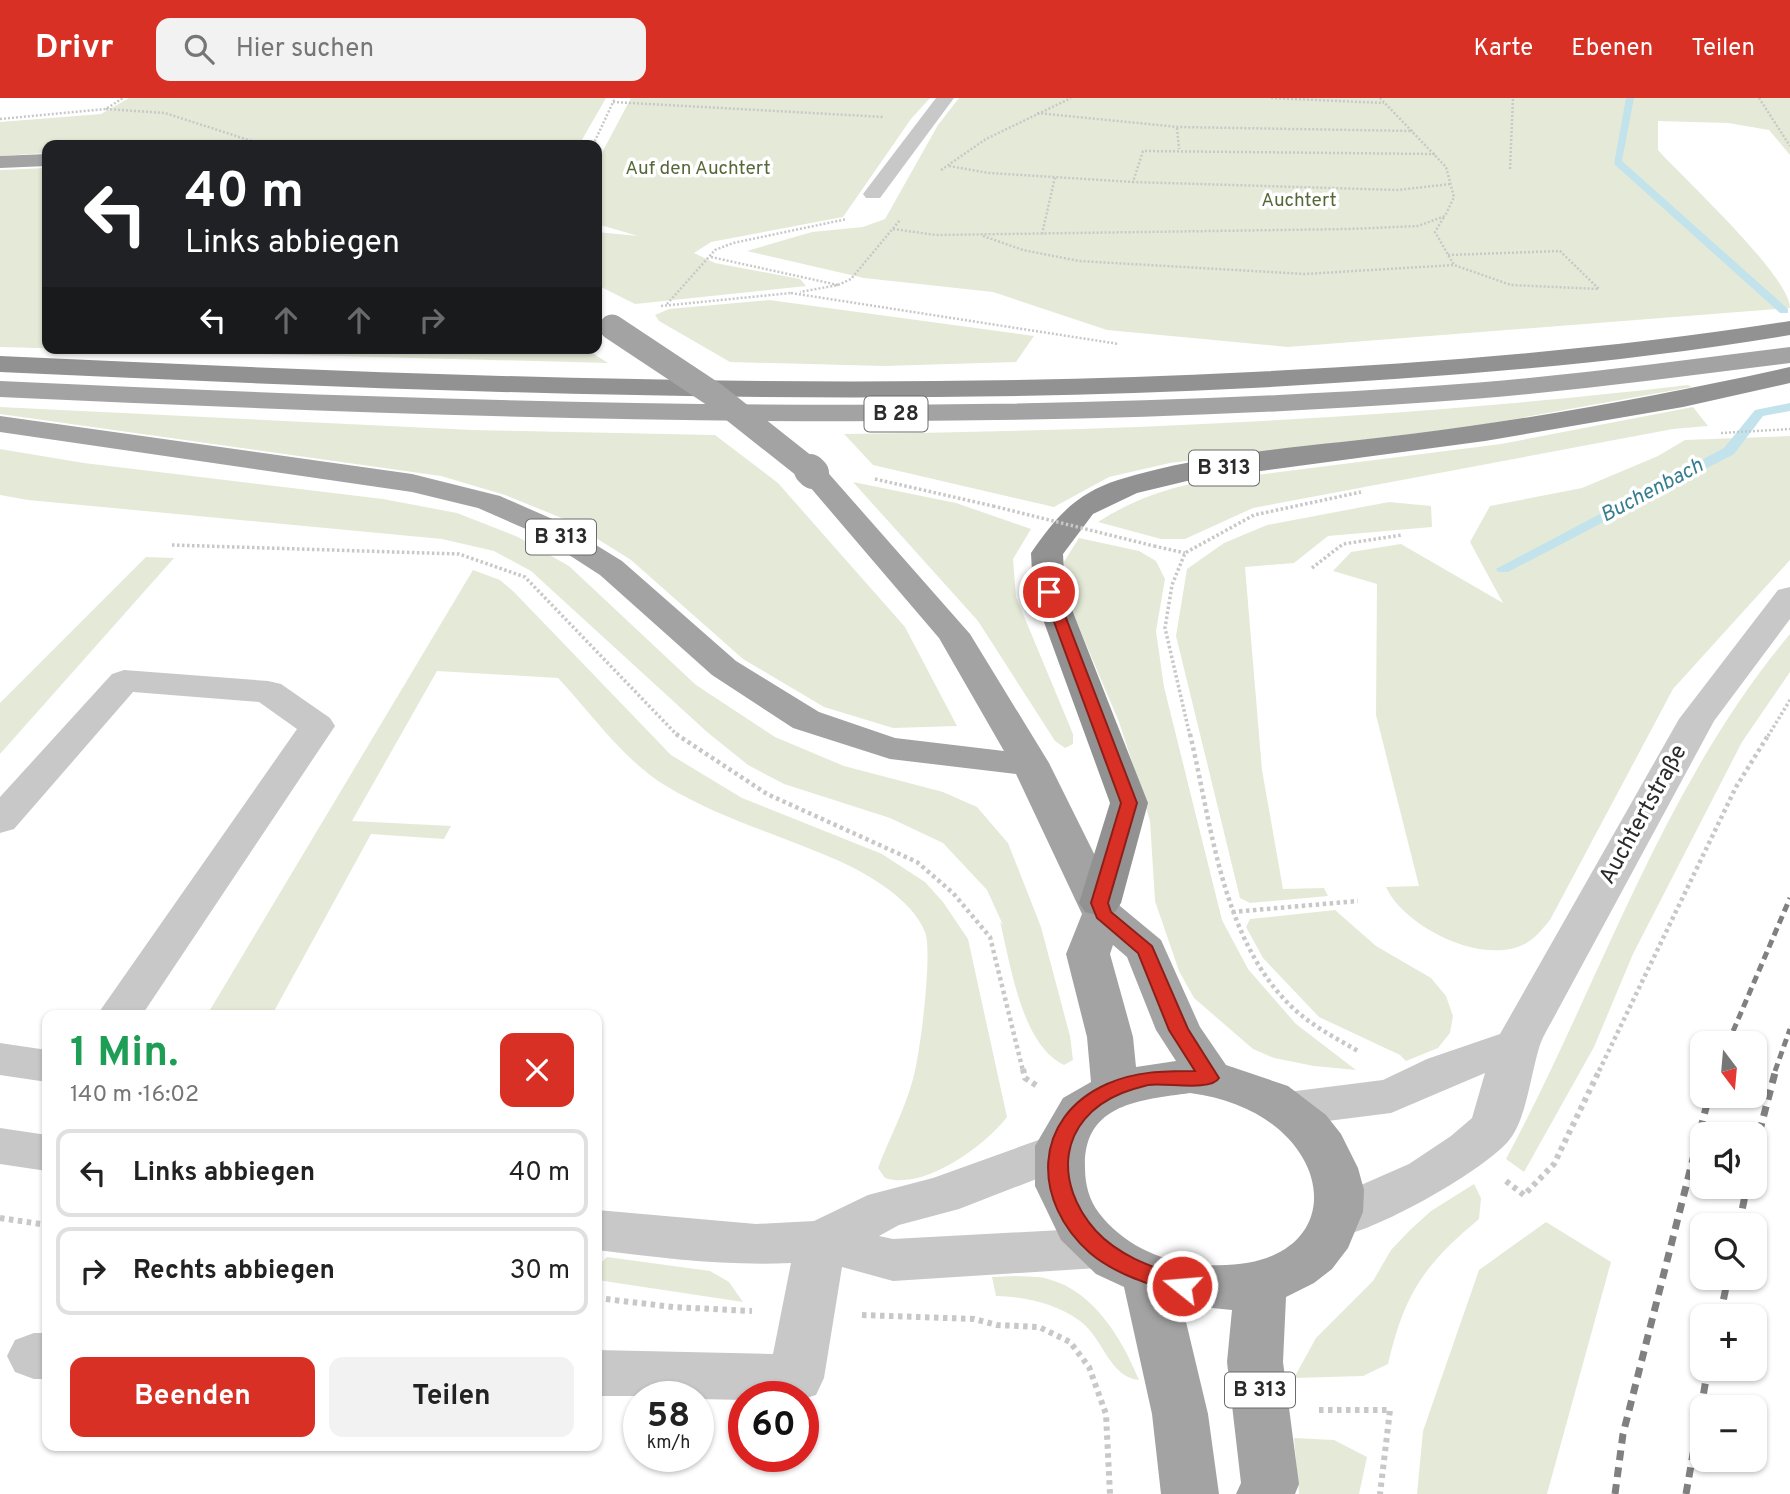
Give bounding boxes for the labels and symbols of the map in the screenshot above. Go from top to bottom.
park label: Auf den Auchtert [625,157,771,181]
park label: Auchtert [1261,189,1337,213]
road number: B 28 [864,396,928,432]
road number: B 313 [1189,450,1259,486]
water label: Buchenbach [1596,452,1709,529]
road number: B 313 [526,520,596,555]
pin [1019,562,1079,622]
street label: Auchtertstraße [1594,740,1694,890]
north arrow [1690,1031,1768,1108]
position arrow [1145,1249,1219,1323]
road number: B 313 [1225,1372,1295,1408]
speed limit sign: 60 [728,1381,819,1472]

